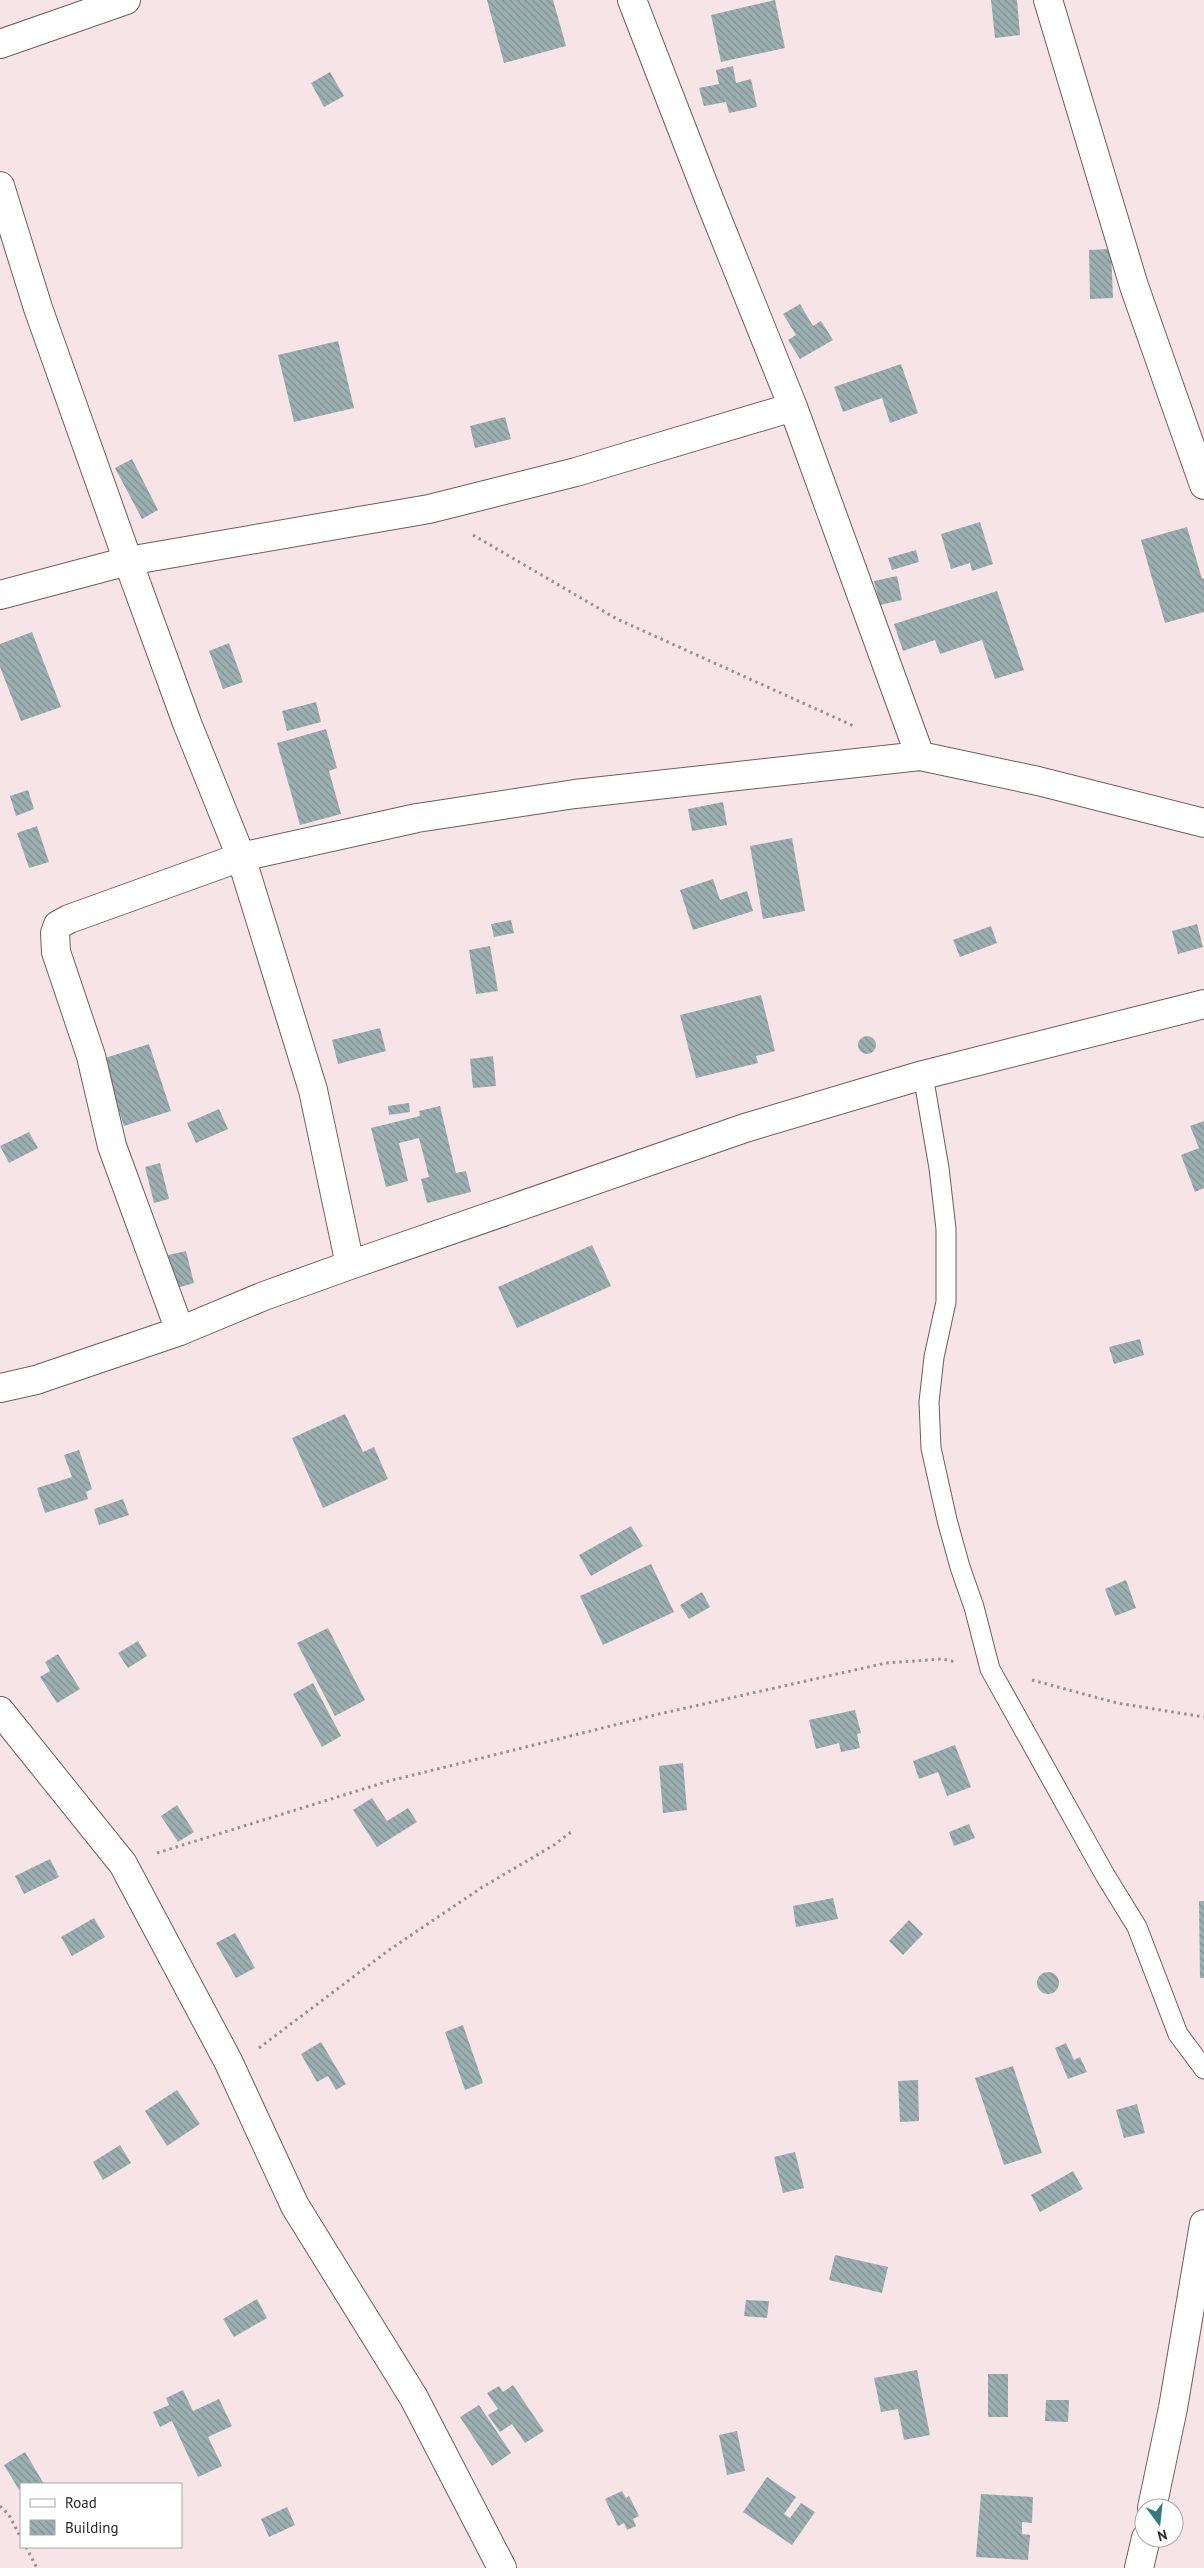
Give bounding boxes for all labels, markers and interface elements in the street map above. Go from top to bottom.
legend [20,2483,182,2548]
text: Road [65,2493,97,2512]
north arrow [1134,2498,1184,2548]
text: Building [65,2518,119,2537]
text: N [1156,2526,1169,2545]

